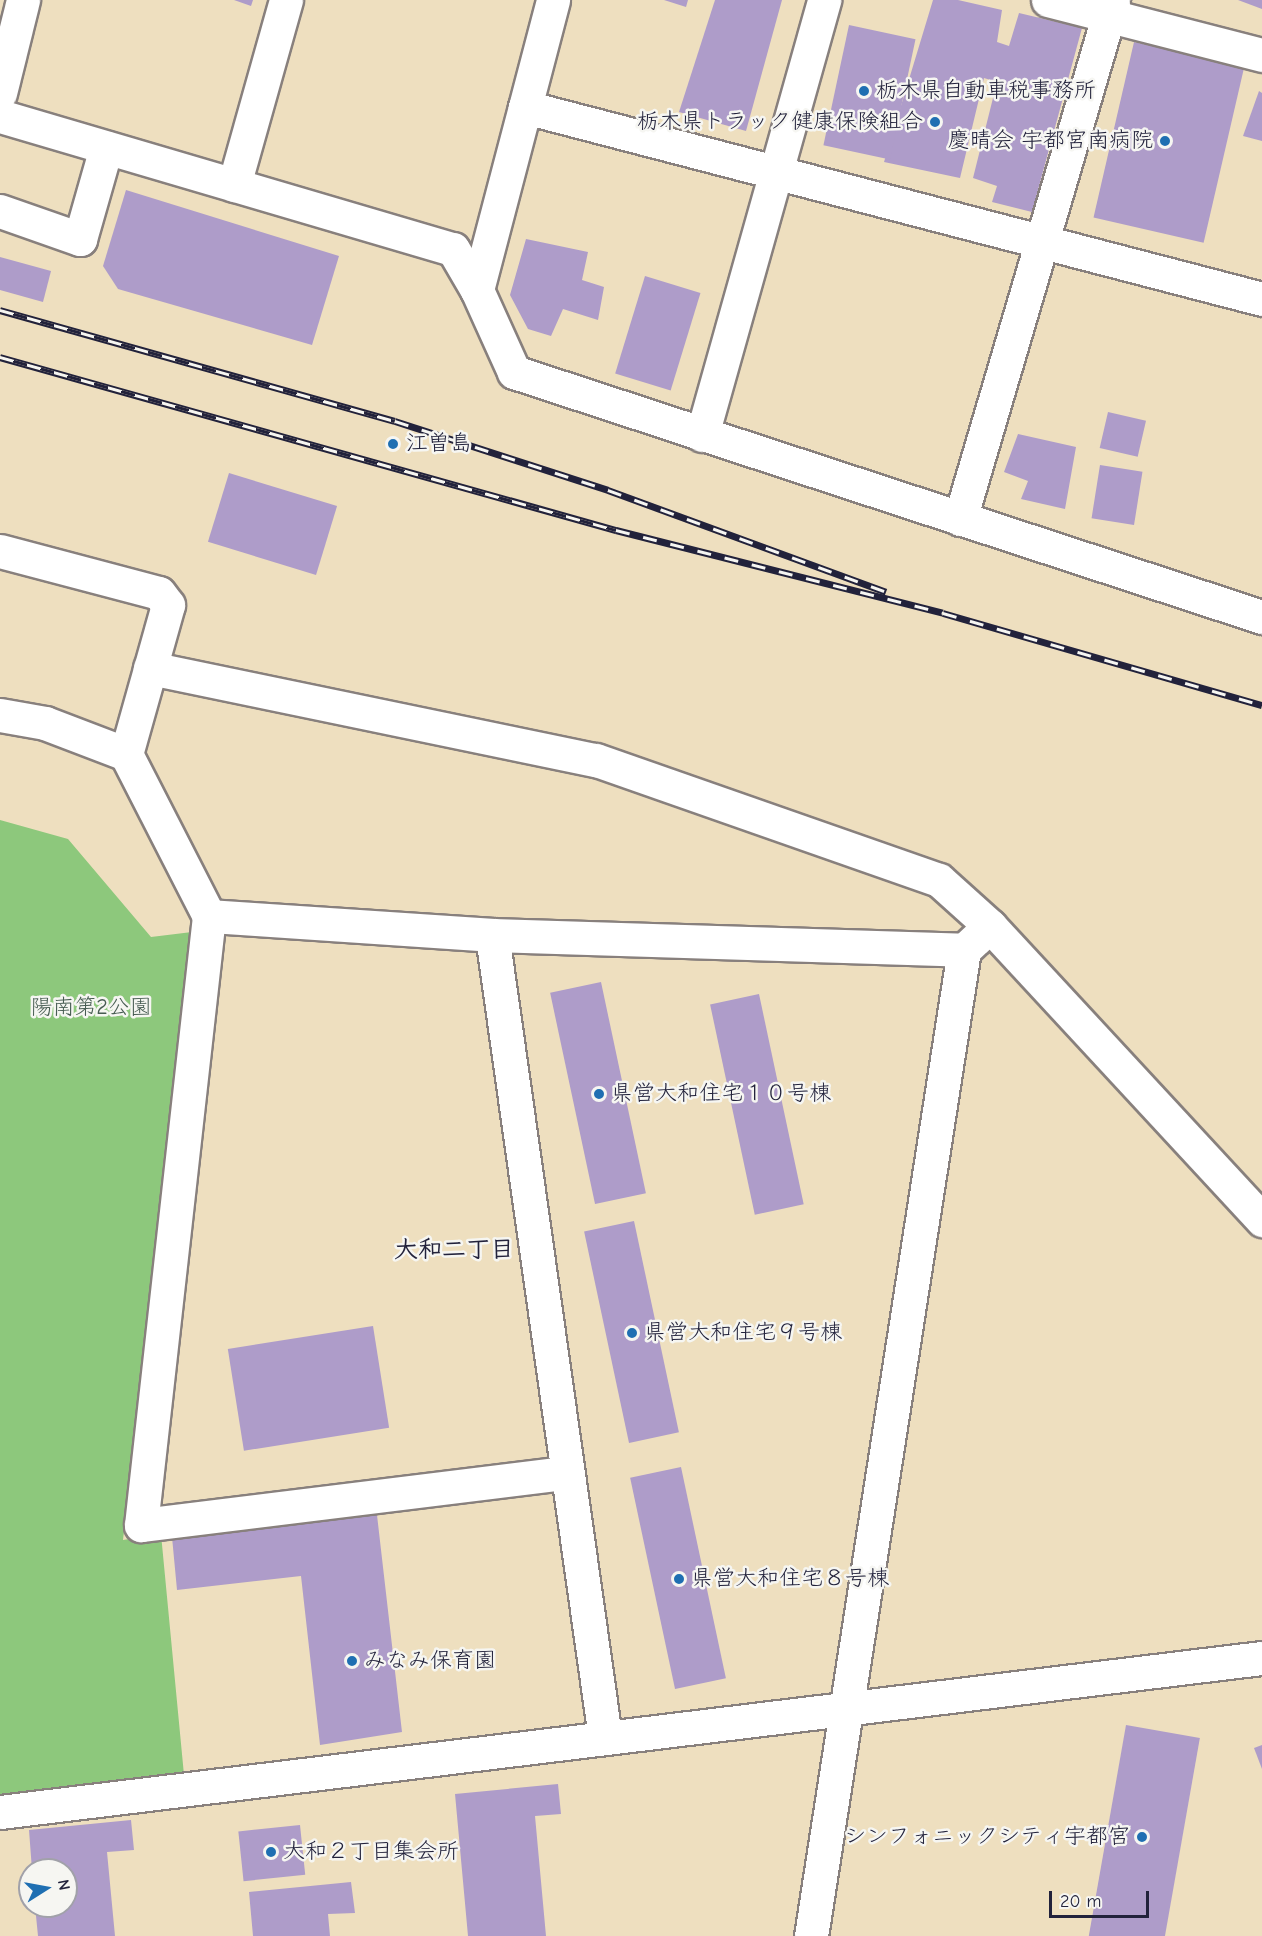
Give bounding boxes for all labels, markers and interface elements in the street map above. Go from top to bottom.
place label: 栃木県自動車税事務所 [876,78,1096,104]
marker: 栃木県自動車税事務所 [857,84,871,98]
place label: 栃木県トラック健康保険組合 [637,109,923,135]
marker: 栃木県トラック健康保険組合 [928,115,942,129]
place label: 慶晴会 宇都宮南病院 [948,128,1153,154]
marker: 慶晴会 宇都宮南病院 [1158,134,1172,148]
place label: 江曽島 [406,431,472,457]
marker: 江曽島 [384,435,402,453]
park label: 陽南第2公園 [30,995,152,1021]
place label: 県営大和住宅１０号棟 [611,1081,831,1107]
marker: 県営大和住宅１０号棟 [592,1087,606,1101]
district label: 大和二丁目 [394,1236,514,1264]
place label: 県営大和住宅９号棟 [644,1320,842,1346]
marker: 県営大和住宅９号棟 [625,1326,639,1340]
place label: 県営大和住宅８号棟 [691,1566,889,1592]
marker: 県営大和住宅８号棟 [672,1572,686,1586]
place label: みなみ保育園 [364,1648,496,1674]
marker: みなみ保育園 [345,1654,359,1668]
place label: シンフォニックシティ宇都宮 [844,1824,1130,1850]
marker: シンフォニックシティ宇都宮 [1135,1830,1149,1844]
place label: 大和２丁目集会所 [283,1839,459,1865]
marker: 大和２丁目集会所 [264,1845,278,1859]
north arrow [18,1858,78,1918]
text: N [54,1878,74,1892]
scale bar [1052,1879,1152,1917]
text: 20 m [1060,1891,1101,1912]

